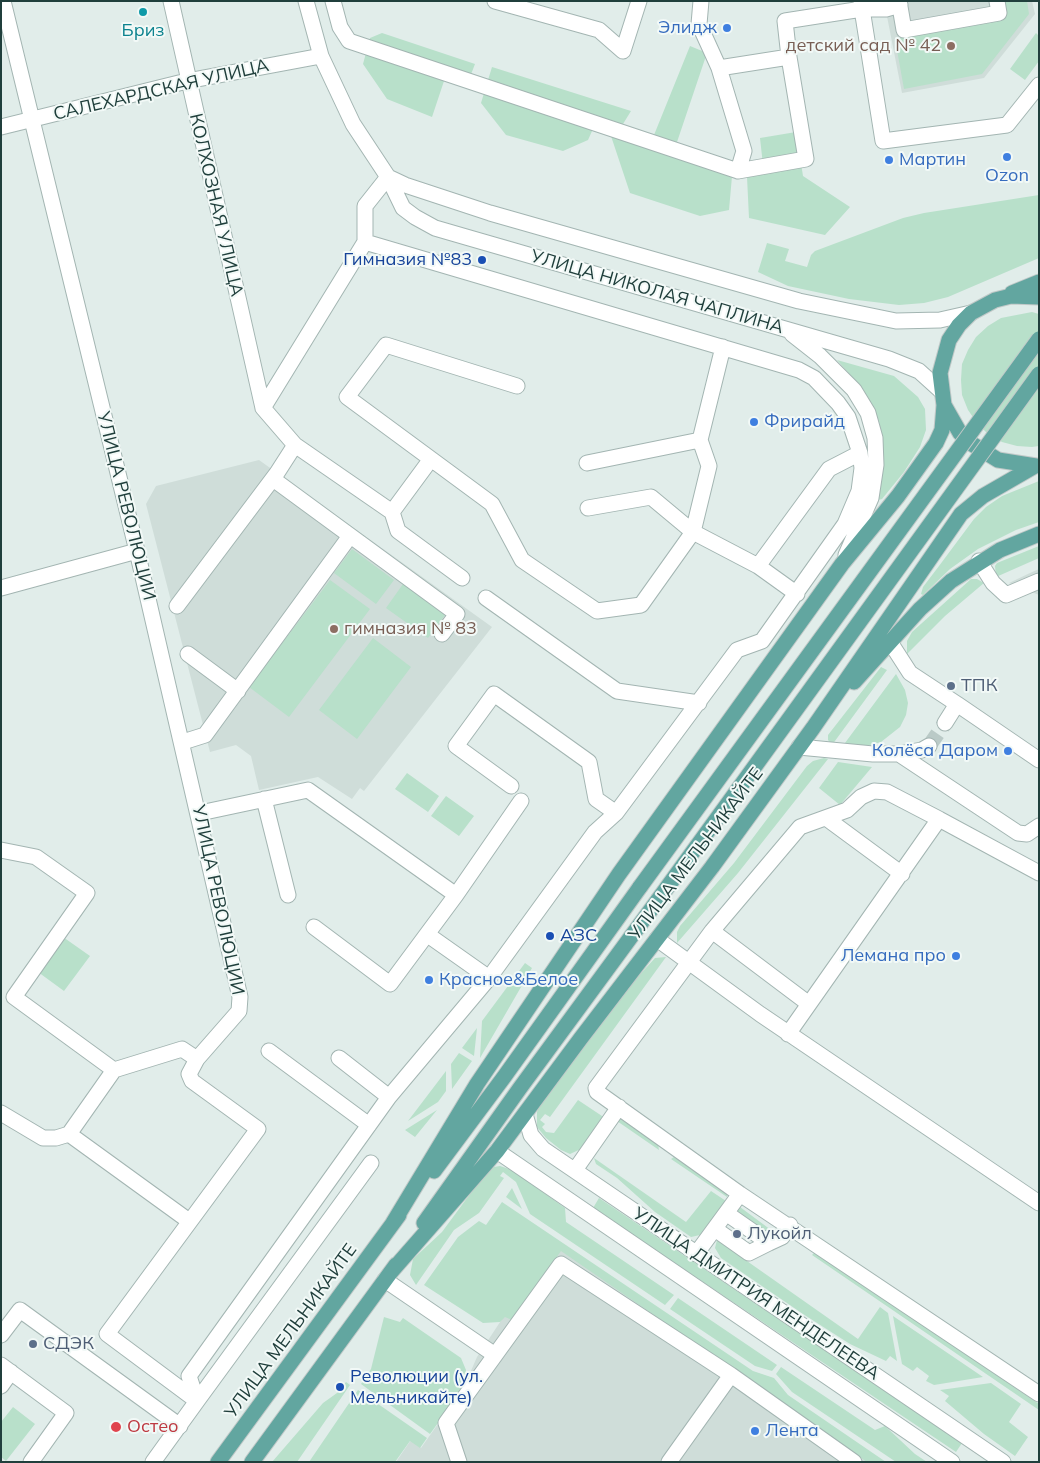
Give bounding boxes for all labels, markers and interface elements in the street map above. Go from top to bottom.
marker: Бриз [137,6,149,18]
place label: Элидж [658,17,717,39]
place label: Бриз [121,20,165,42]
marker: Элидж [721,22,733,34]
place label: детский сад № 42 [785,35,941,57]
marker: детский сад № 42 [945,40,957,52]
street label: САЛЕХАРДСКАЯ УЛИЦА [51,55,271,125]
street label: КОЛХОЗНАЯ УЛИЦА [184,111,248,299]
place label: Мартин [899,149,966,171]
marker: Ozon [1001,151,1013,163]
marker: Мартин [883,154,895,166]
place label: Ozon [985,165,1029,187]
street label: УЛИЦА НИКОЛАЯ ЧАПЛИНА [528,246,786,338]
place label: Гимназия №83 [343,249,472,271]
marker: Гимназия №83 [476,254,488,266]
street label: УЛИЦА РЕВОЛЮЦИИ [92,409,160,603]
place label: Фрирайд [764,411,845,433]
marker: Фрирайд [748,416,760,428]
place label: гимназия № 83 [344,618,477,640]
marker: гимназия № 83 [328,623,340,635]
place label: ТПК [961,675,997,697]
marker: ТПК [945,680,957,692]
place label: Колёса Даром [872,740,998,762]
marker: Колёса Даром [1002,745,1014,757]
street label: УЛИЦА МЕЛЬНИКАЙТЕ [624,764,768,944]
street label: УЛИЦА РЕВОЛЮЦИИ [187,803,249,997]
place label: АЗС [560,925,597,947]
marker: АЗС [544,930,556,942]
place label: Лемана про [841,945,946,967]
marker: Лемана про [950,950,962,962]
place label: Красное&Белое [439,969,578,991]
marker: Красное&Белое [423,974,435,986]
street label: УЛИЦА ДМИТРИЯ МЕНДЕЛЕЕВА [629,1203,883,1385]
place label: Лукойл [747,1223,812,1245]
marker: Лукойл [731,1228,743,1240]
street label: УЛИЦА МЕЛЬНИКАЙТЕ [220,1240,362,1422]
place label: СДЭК [43,1333,94,1355]
marker: СДЭК [27,1338,39,1350]
place label: Революции (ул. Мельникайте) [350,1366,483,1408]
marker: Революции (ул. Мельникайте) [334,1381,346,1393]
place label: Остео [127,1416,179,1438]
marker: Остео [109,1420,123,1434]
place label: Лента [765,1420,819,1442]
marker: Лента [749,1425,761,1437]

